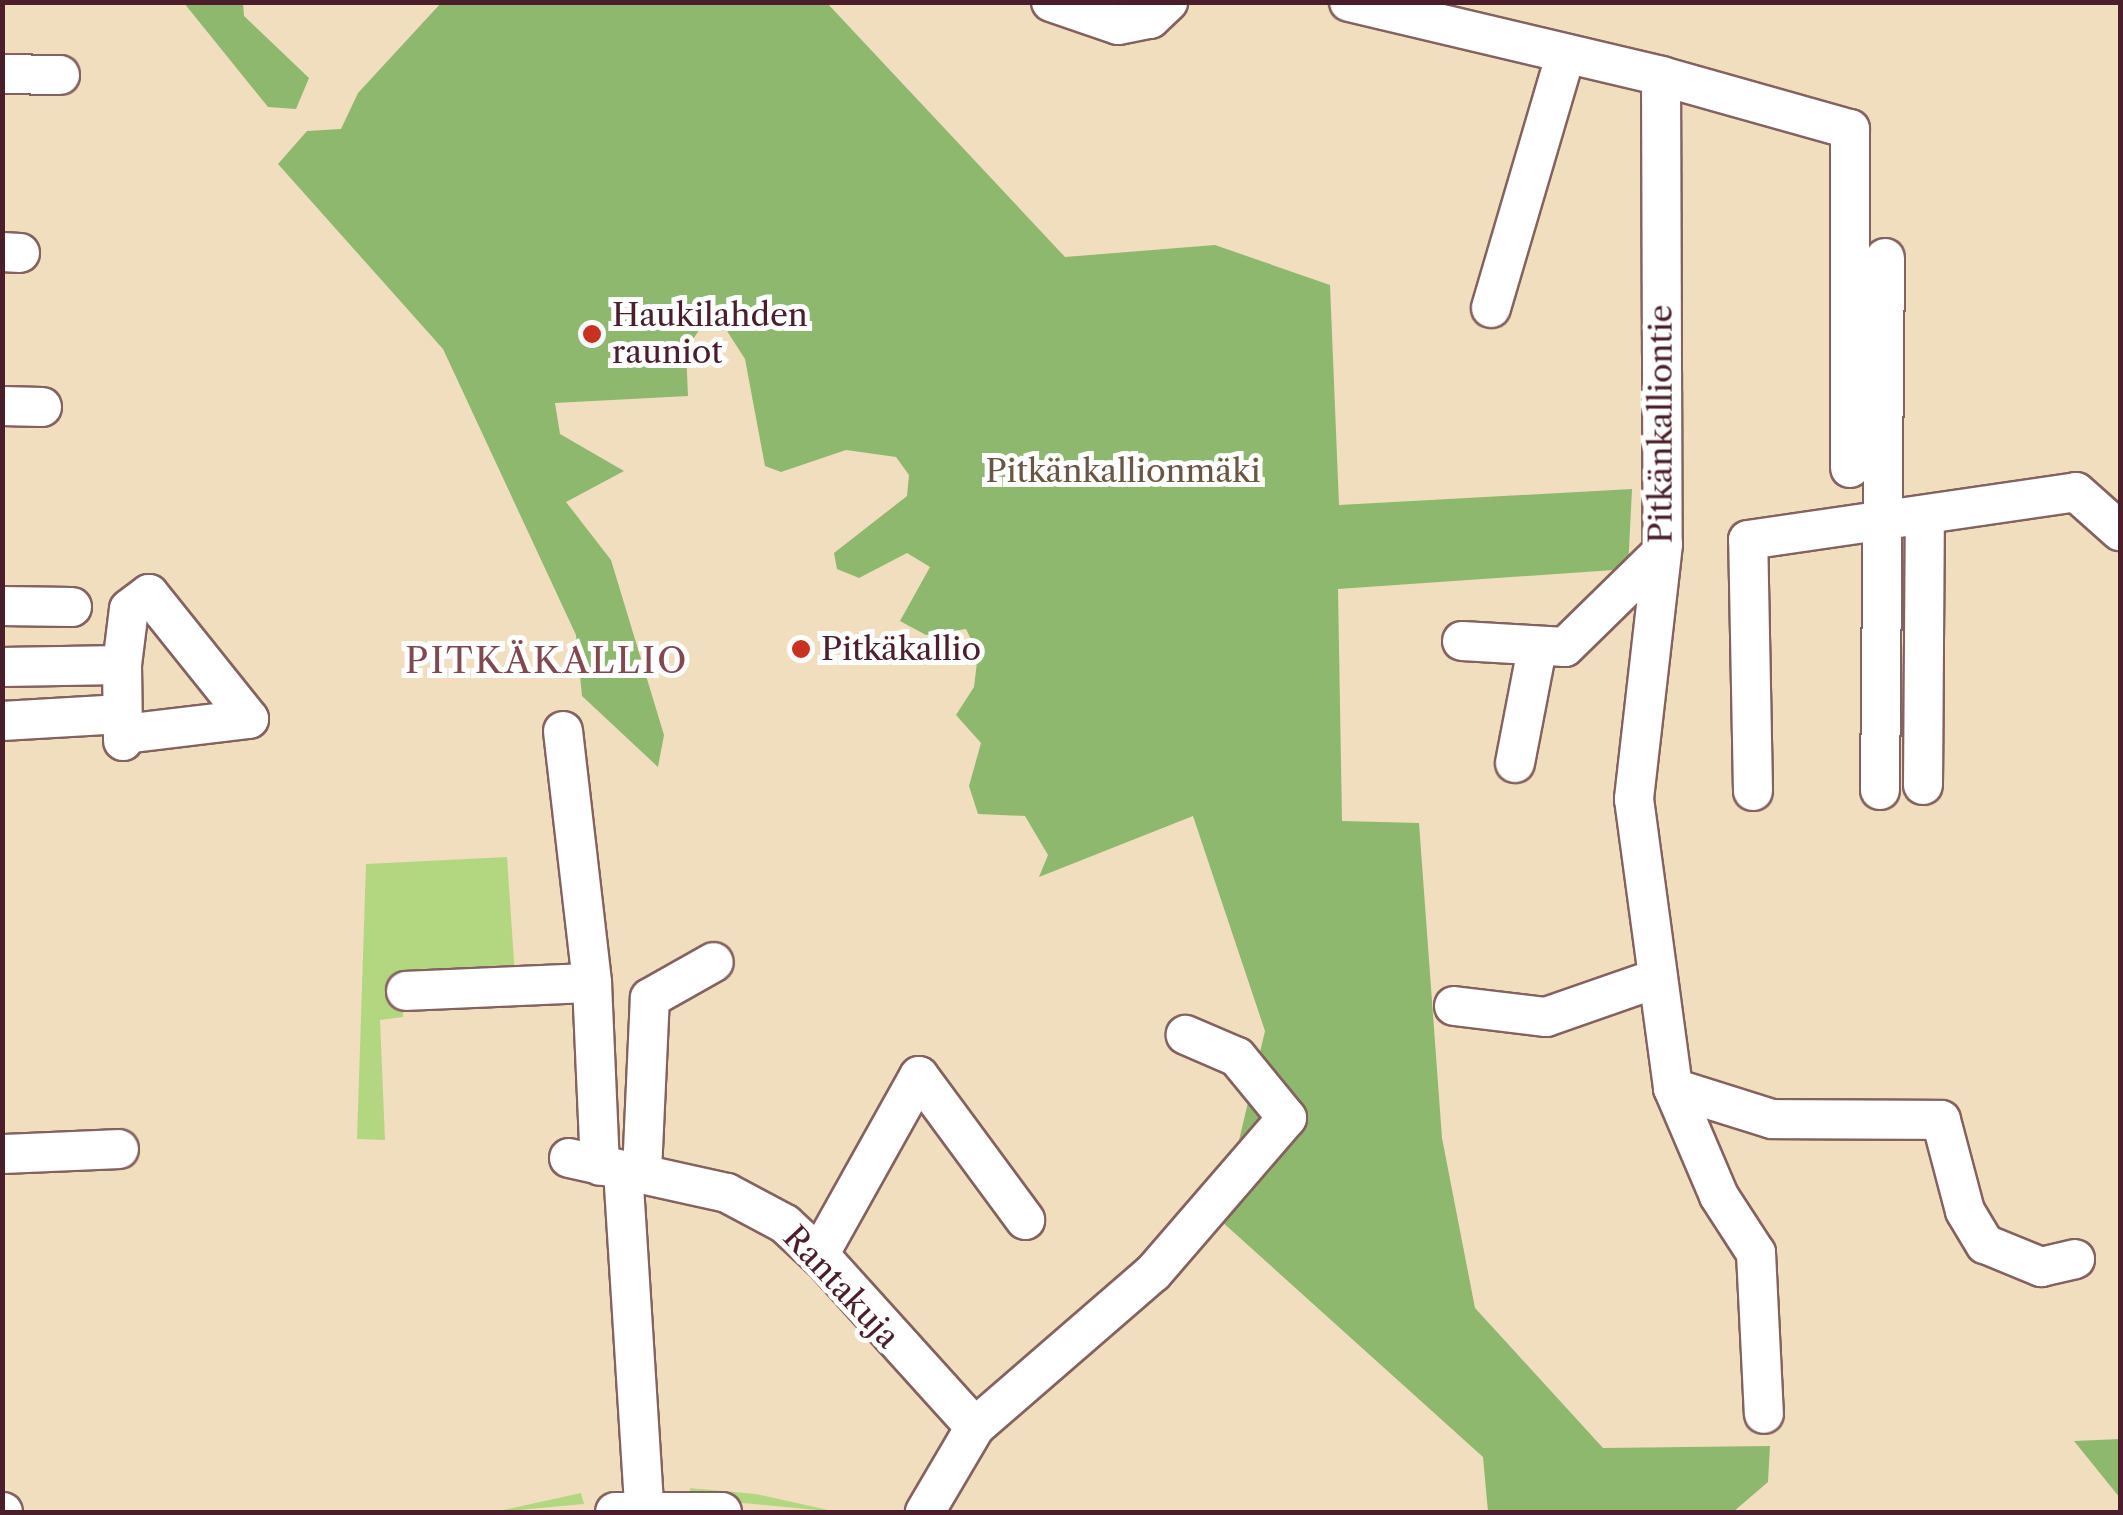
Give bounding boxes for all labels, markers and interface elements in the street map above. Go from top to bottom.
place label: Haukilahden rauniot [612,297,808,372]
street label: Pitkänkalliontie [1642,304,1680,544]
marker: Haukilahden rauniot [581,323,603,345]
park label: Pitkänkallionmäki [986,452,1260,490]
place label: Pitkäkallio [821,630,981,668]
marker: Pitkäkallio [790,638,812,660]
district label: PITKÄKALLIO [405,640,689,682]
street label: Rantakuja [775,1218,907,1356]

